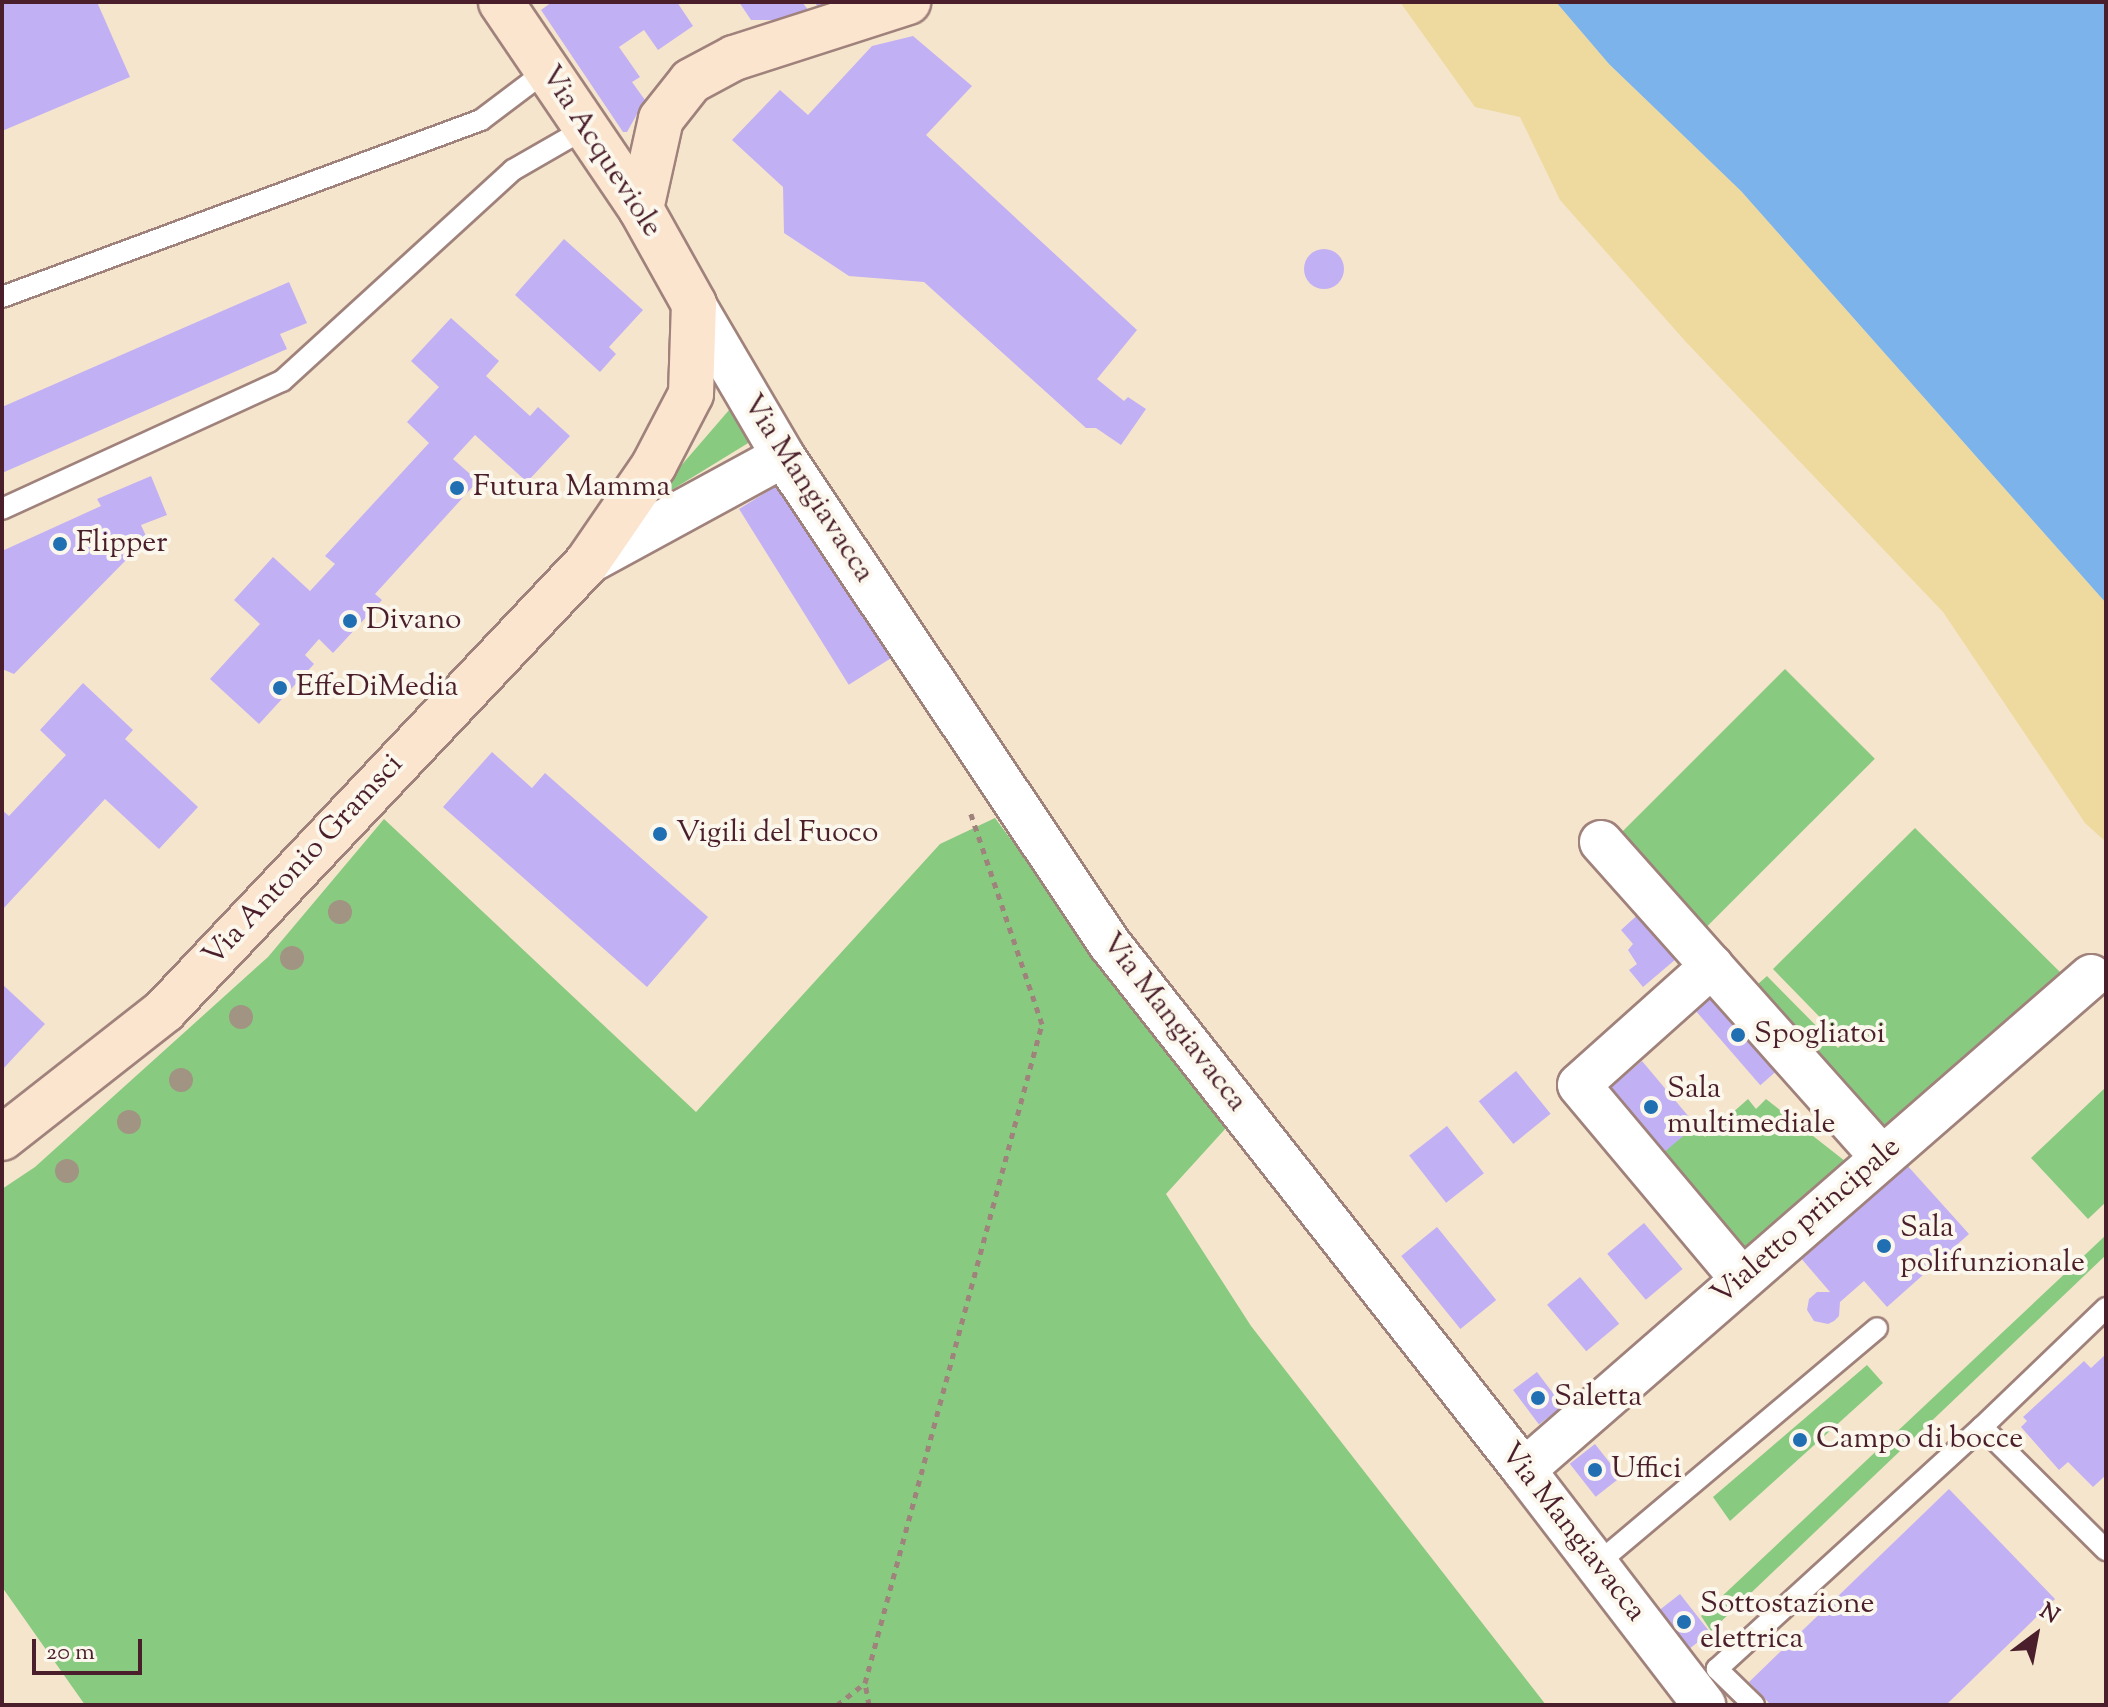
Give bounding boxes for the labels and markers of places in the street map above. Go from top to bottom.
place label: Futura Mamma [473,470,670,506]
marker: Futura Mamma [448,479,466,497]
place label: Flipper [76,526,168,562]
marker: Flipper [51,535,69,553]
place label: Divano [366,603,461,639]
marker: Divano [341,612,359,630]
place label: EffeDiMedia [296,670,458,706]
marker: EffeDiMedia [271,679,289,697]
place label: Vigili del Fuoco [676,816,878,852]
marker: Vigili del Fuoco [651,825,669,843]
place label: Spogliatoi [1754,1017,1885,1053]
marker: Spogliatoi [1729,1026,1747,1044]
place label: Sala multimediale [1667,1072,1835,1142]
marker: Sala multimediale [1642,1098,1660,1116]
place label: Sala polifunzionale [1900,1211,2085,1282]
marker: Sala polifunzionale [1875,1237,1893,1255]
place label: Saletta [1554,1380,1642,1416]
marker: Saletta [1529,1389,1547,1407]
place label: Campo di bocce [1816,1422,2023,1458]
marker: Campo di bocce [1791,1431,1809,1449]
place label: Uffici [1611,1452,1682,1488]
marker: Uffici [1586,1461,1604,1479]
place label: Sottostazione elettrica [1700,1587,1874,1658]
marker: Sottostazione elettrica [1675,1613,1693,1631]

